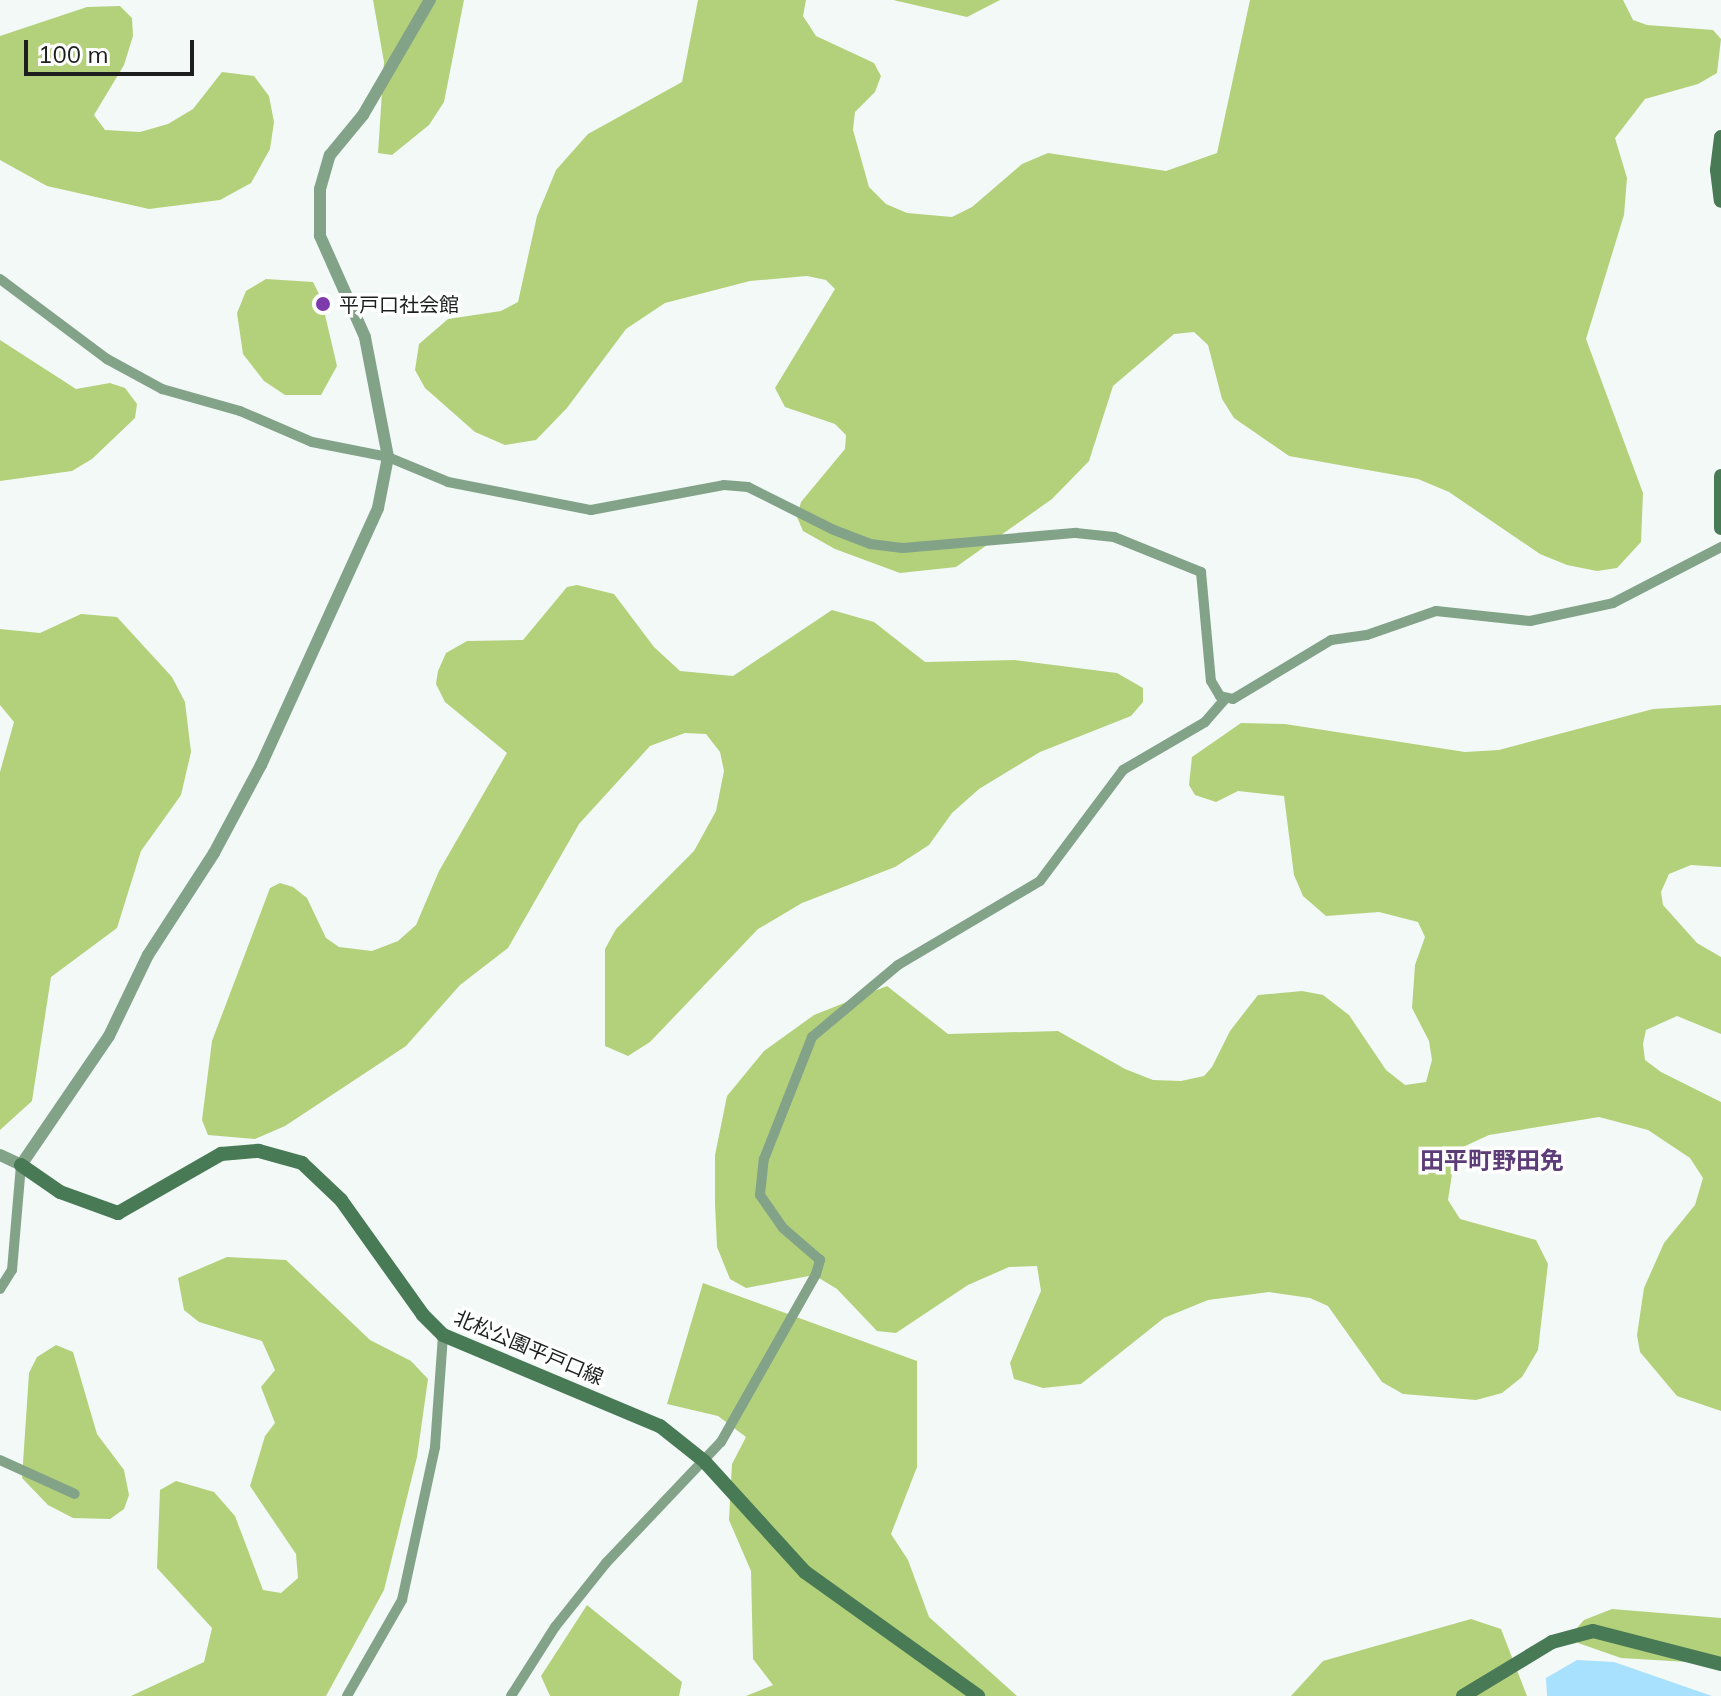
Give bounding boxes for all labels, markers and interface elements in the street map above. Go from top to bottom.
scale bar [28,24,198,74]
text: 100 m [38,39,109,69]
place label: 平戸口社会館 [339,292,459,316]
marker: 平戸口社会館 [314,295,332,313]
district label: 田平町野田免 [1420,1147,1564,1175]
street label: 北松公園平戸口線 [451,1305,607,1389]

